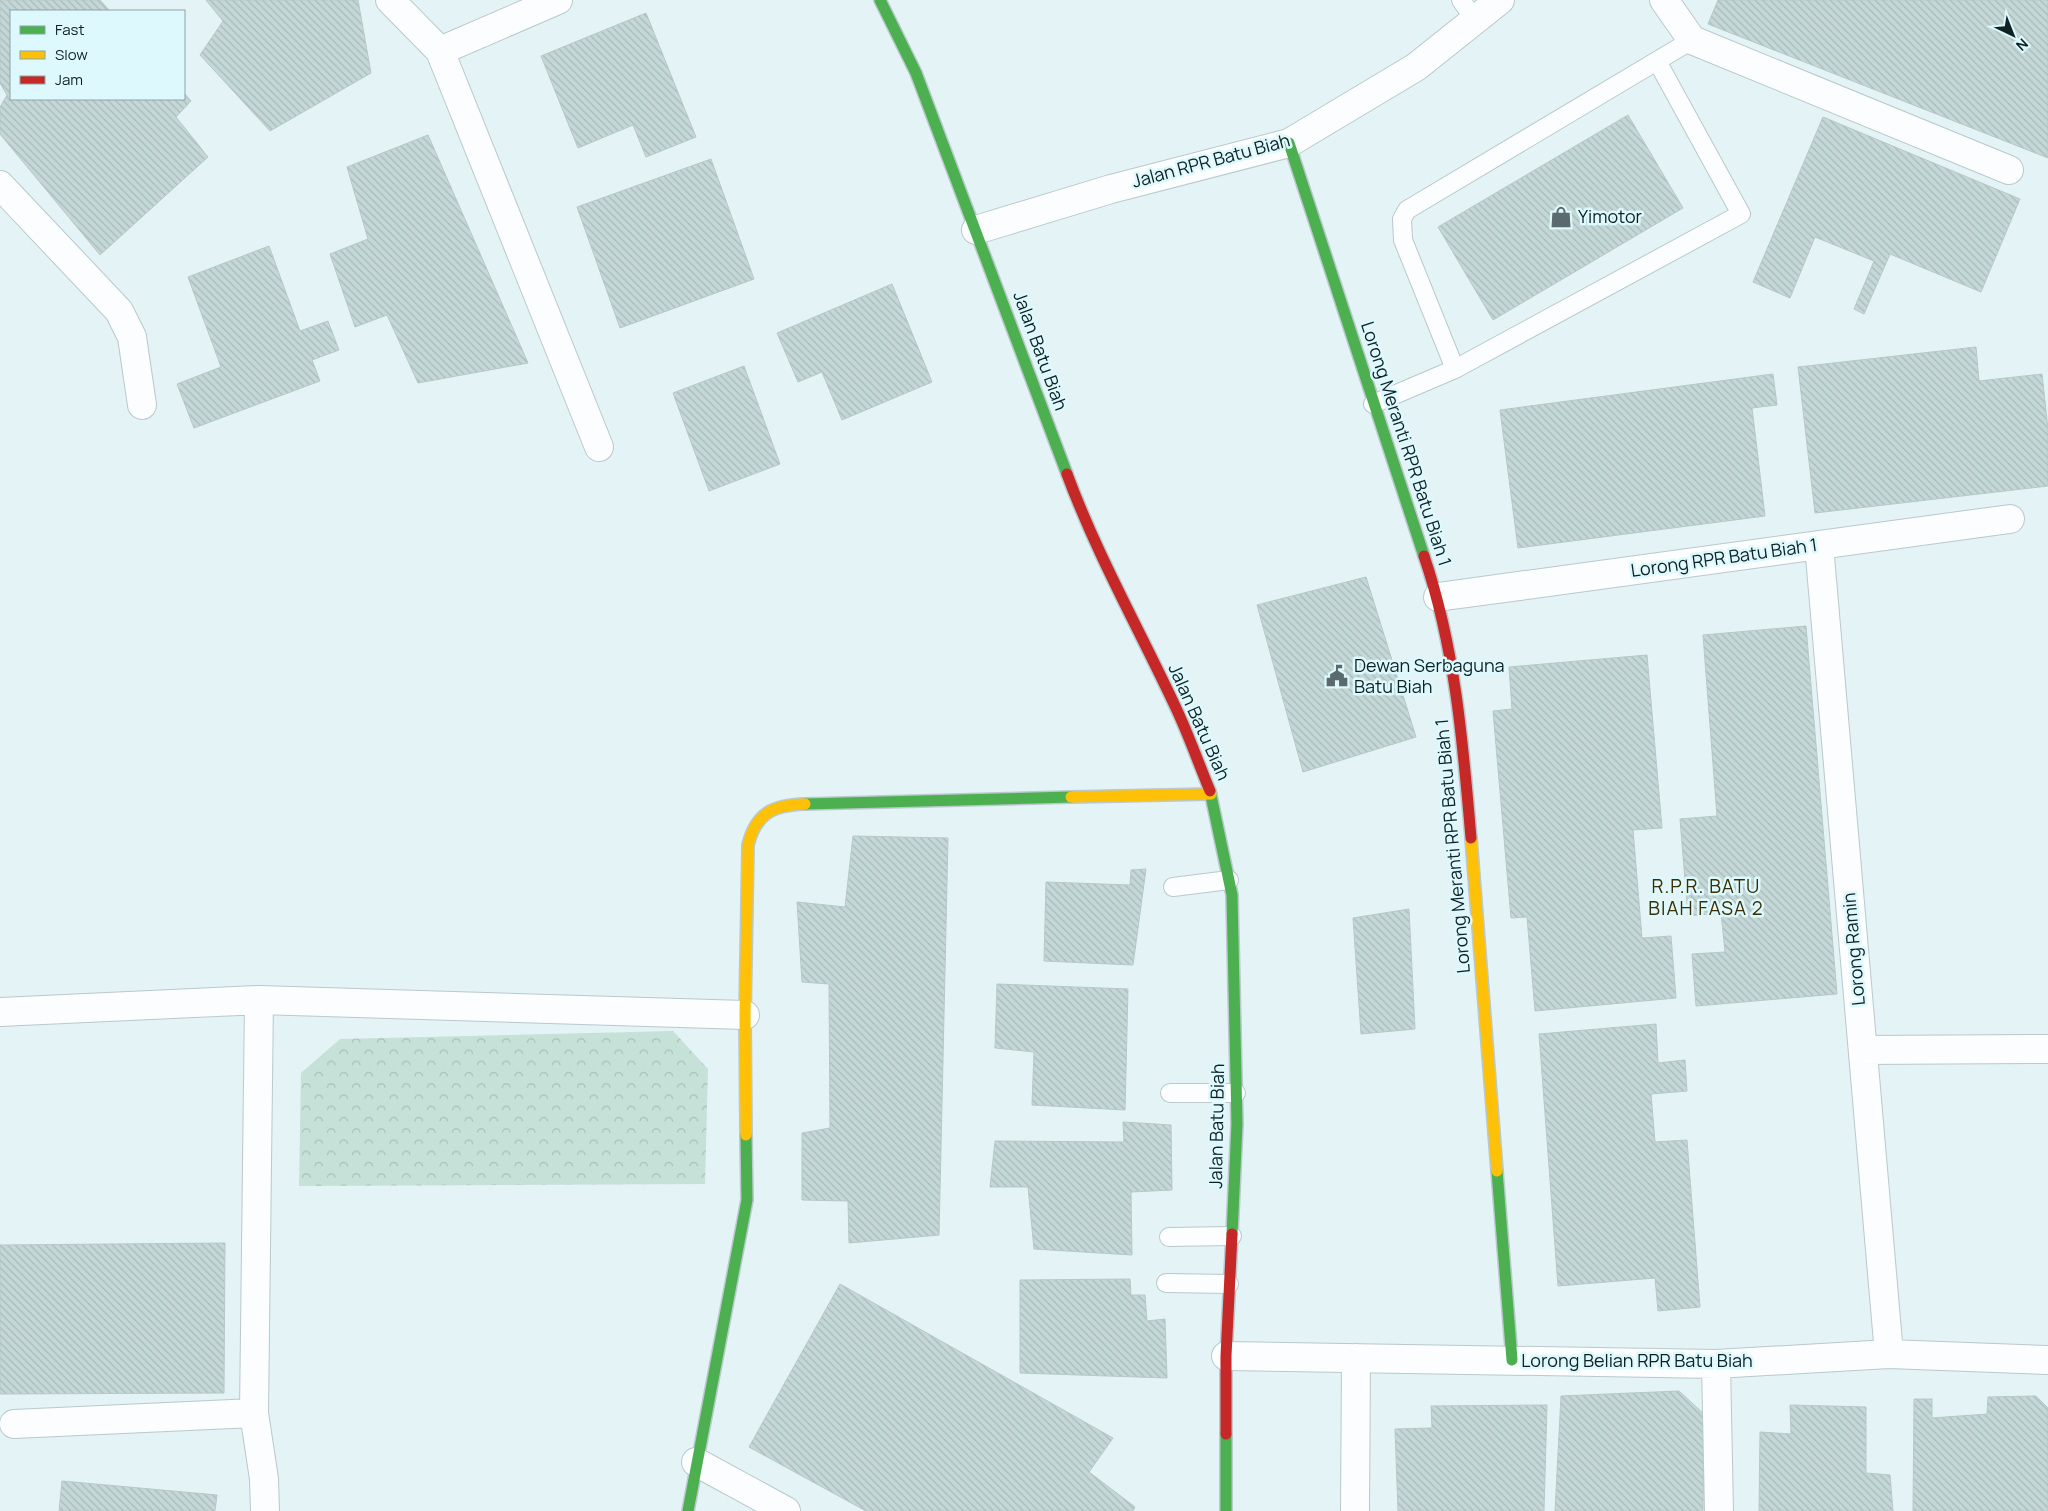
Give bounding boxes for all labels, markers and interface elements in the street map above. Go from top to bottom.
legend [10,10,185,100]
north arrow [1988,10,2038,60]
text: Fast [55,19,84,40]
text: N [2012,34,2032,55]
text: Slow [55,44,88,65]
text: Jam [55,69,83,90]
street label: Jalan RPR Batu Biah [1129,127,1292,193]
shop icon: Yimotor [1548,204,1574,230]
place label: Yimotor [1578,204,1643,228]
street label: Jalan Batu Biah [1008,288,1074,414]
street label: Lorong Meranti RPR Batu Biah 1 [1356,318,1458,569]
street label: Lorong RPR Batu Biah 1 [1629,532,1819,582]
place label: Dewan Serbaguna Batu Biah [1354,653,1505,698]
street label: Jalan Batu Biah [1163,659,1236,784]
public building icon: Dewan Serbaguna Batu Biah [1324,663,1350,689]
street label: Lorong Meranti RPR Batu Biah 1 [1429,718,1475,974]
district label: R.P.R. BATU BIAH FASA 2 [1648,873,1764,921]
street label: Lorong Ramin [1836,892,1870,1007]
street label: Jalan Batu Biah [1203,1063,1229,1189]
street label: Lorong Belian RPR Batu Biah [1521,1348,1753,1372]

